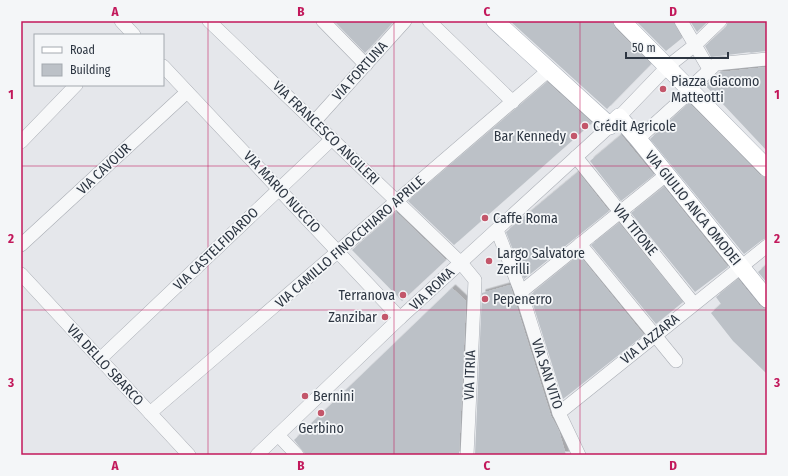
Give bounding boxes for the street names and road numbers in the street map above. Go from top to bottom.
street label: VIA FORTUNA [329,37,392,104]
street label: VIA FRANCESCO ANGILERI [269,78,383,188]
street label: VIA CAVOUR [74,140,135,198]
street label: VIA GIULIO ANCA OMODEI [642,147,744,269]
street label: VIA MARIO NUCCIO [240,148,324,236]
street label: VIA CAMILLO FINOCCHIARO APRILE [272,172,428,311]
street label: VIA TITONE [609,201,661,260]
street label: VIA CASTELFIDARDO [170,204,262,294]
street label: VIA ROMA [406,264,458,314]
street label: VIA LAZZARA [617,310,683,368]
street label: VIA DELLO SBARCO [63,321,147,409]
street label: VIA SAN VITO [528,337,566,412]
street label: VIA ITRIA [461,349,479,400]

